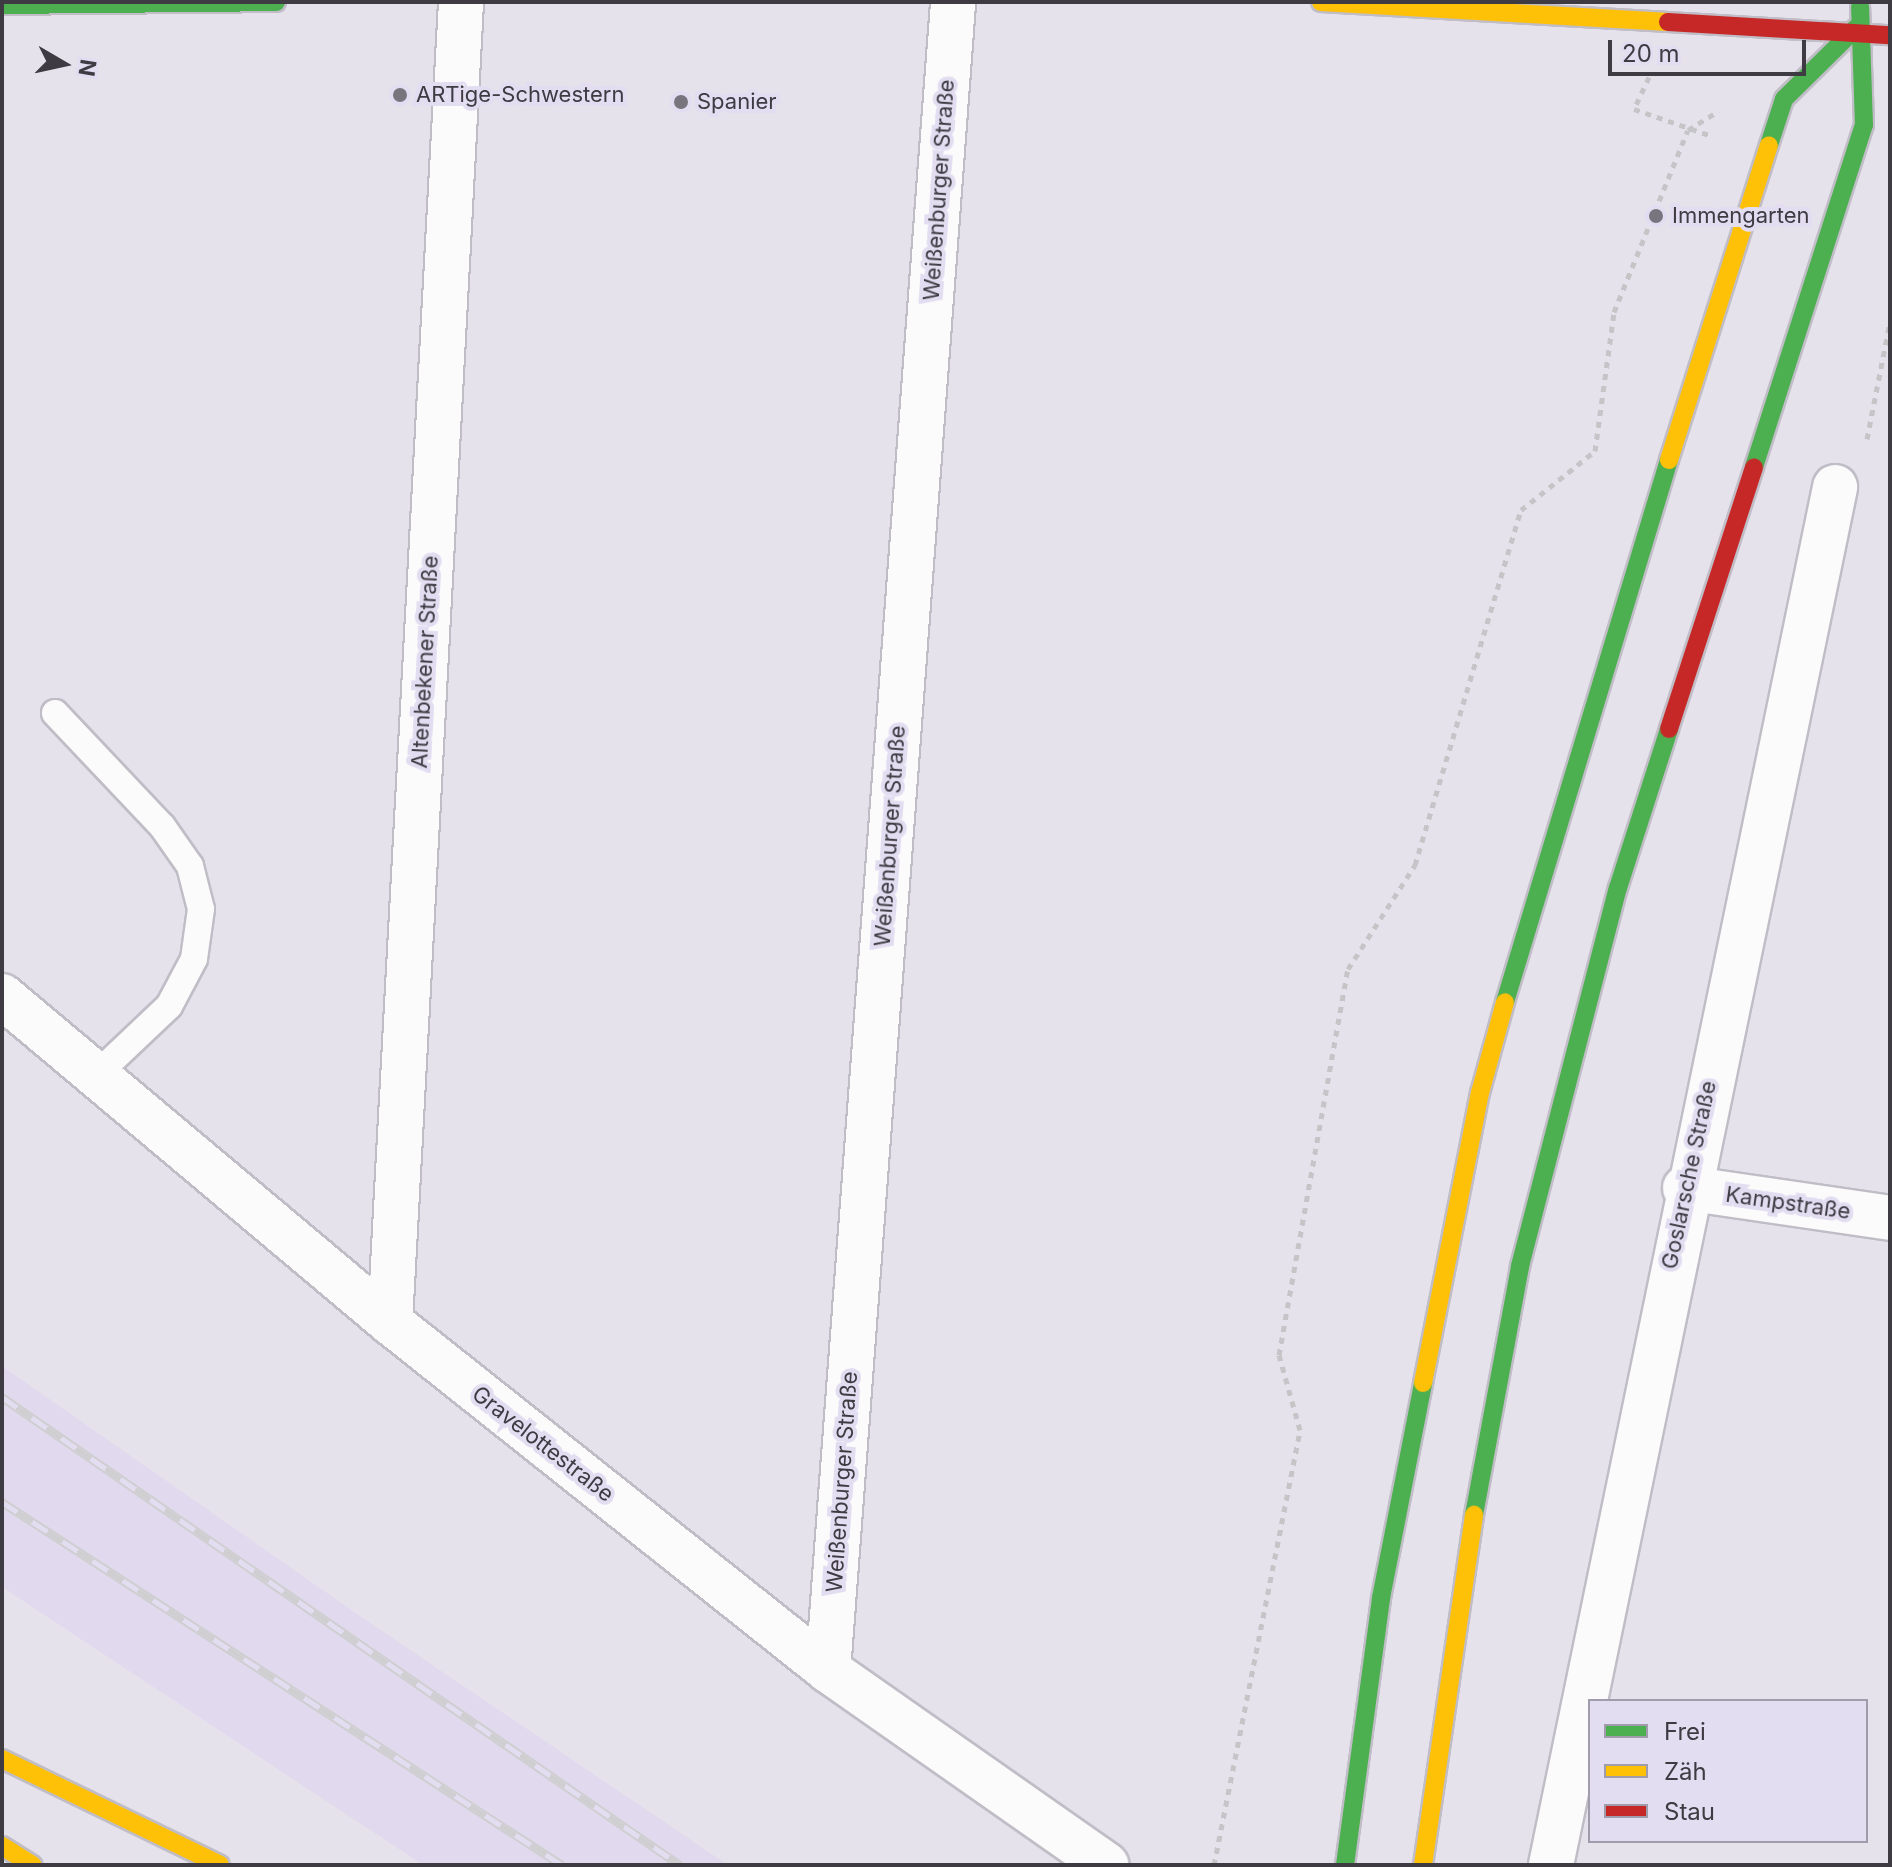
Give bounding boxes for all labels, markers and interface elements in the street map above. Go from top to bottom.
north arrow [24,24,104,104]
scale bar [1612,24,1810,74]
text: 20 m [1622,39,1680,68]
text: N [74,57,102,78]
street label: Weißenburger Straße [918,79,960,301]
place label: ARTige-Schwestern [416,82,624,108]
marker: ARTige-Schwestern [391,86,409,104]
place label: Spanier [697,89,777,115]
marker: Spanier [672,93,690,111]
place label: Immengarten [1672,203,1810,229]
marker: Immengarten [1647,207,1665,225]
street label: Altenbekener Straße [406,555,444,769]
street label: Weißenburger Straße [869,725,911,947]
street label: Goslarsche Straße [1656,1078,1722,1272]
street label: Kampstraße [1724,1181,1852,1225]
street label: Weißenburger Straße [821,1371,863,1593]
street label: Gravelottestraße [467,1381,619,1507]
legend [1588,1699,1868,1843]
text: Frei [1664,1717,1706,1746]
text: Zäh [1664,1757,1707,1786]
text: Stau [1664,1797,1715,1826]

